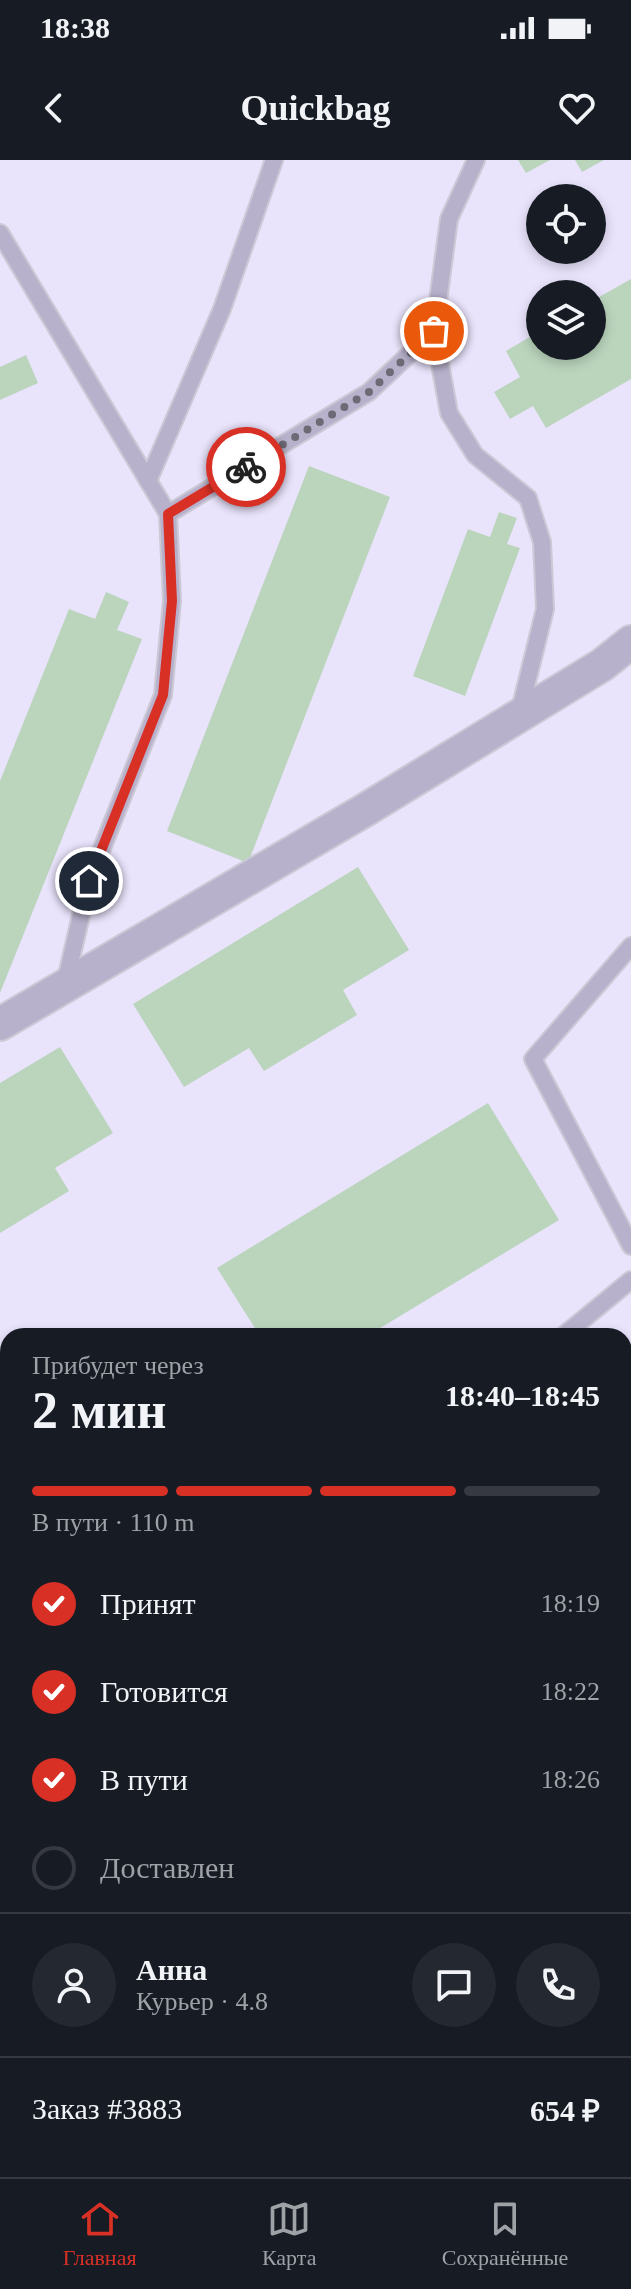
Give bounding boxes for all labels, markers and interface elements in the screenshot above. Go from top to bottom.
text: 18:38 [40,11,110,44]
icon: back [32,86,76,130]
icon: heart [555,86,599,130]
text: Quickbag [240,88,391,128]
map controls [526,184,606,360]
button: locate [526,184,606,264]
button: layers [526,280,606,360]
pin [400,297,468,365]
icon: bag [412,309,456,353]
courier [206,427,286,507]
icon: bike [224,445,268,489]
pin [55,847,123,915]
icon: home [67,859,111,903]
text: Прибудет через [32,1351,204,1380]
text: 18:40–18:45 [445,1379,600,1412]
text: 2 мин [32,1382,166,1439]
text: В пути · 110 m [32,1508,194,1537]
icon: check [32,1582,76,1626]
text: Принят [100,1587,196,1620]
text: 18:19 [541,1589,600,1618]
icon: check [32,1670,76,1714]
text: Готовится [100,1675,228,1708]
text: 18:22 [541,1677,600,1706]
icon: check [32,1758,76,1802]
text: В пути [100,1763,188,1796]
text: 18:26 [541,1765,600,1794]
text: Доставлен [100,1851,234,1884]
button: person [32,1943,116,2027]
button: chat [412,1943,496,2027]
button: phone [516,1943,600,2027]
text: Анна [136,1953,207,1986]
text: Курьер · 4.8 [136,1987,268,2016]
text: Заказ #3883 [32,2092,182,2125]
text: 654 ₽ [530,2094,600,2127]
tab: Главная [63,2197,137,2271]
tab: Карта [262,2197,316,2271]
tab: Сохранённые [442,2197,568,2271]

